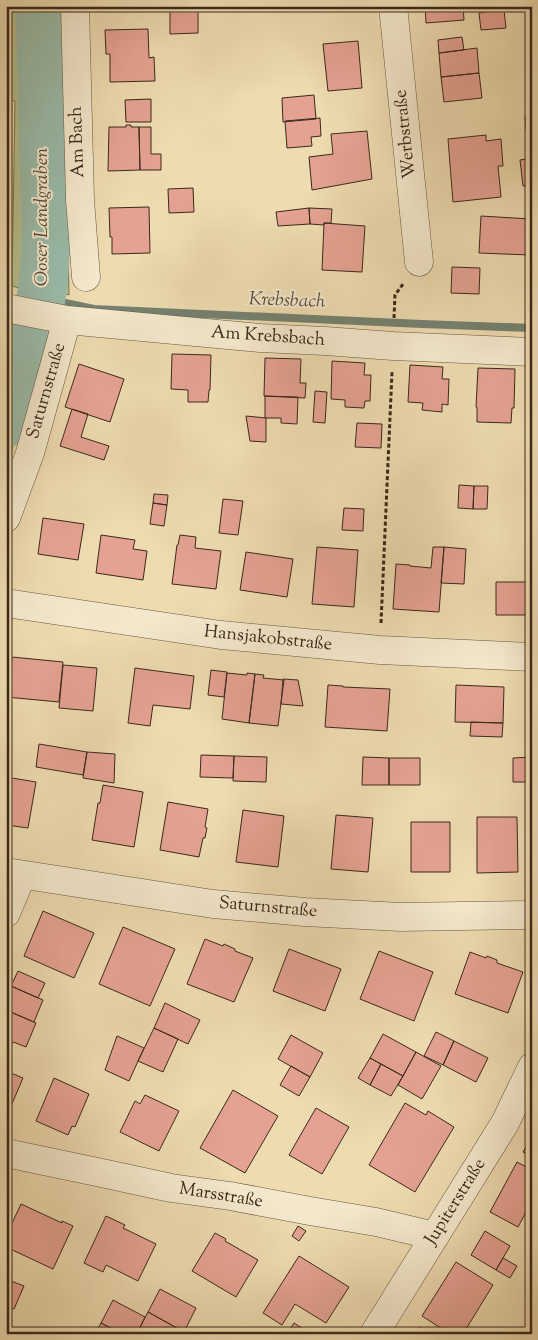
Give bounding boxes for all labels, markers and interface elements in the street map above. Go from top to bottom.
street label: Werbstraße [388,88,424,180]
street label: Am Bach [64,105,92,178]
water label: Ooser Landgraben [29,148,56,286]
water label: Krebsbach [248,286,327,316]
street label: Am Krebsbach [210,320,326,354]
street label: Saturnstraße [21,340,73,442]
street label: Hansjakobstraße [203,619,333,659]
street label: Saturnstraße [218,891,318,925]
street label: Jupiterstraße [418,1154,493,1251]
street label: Marsstraße [177,1177,265,1215]

